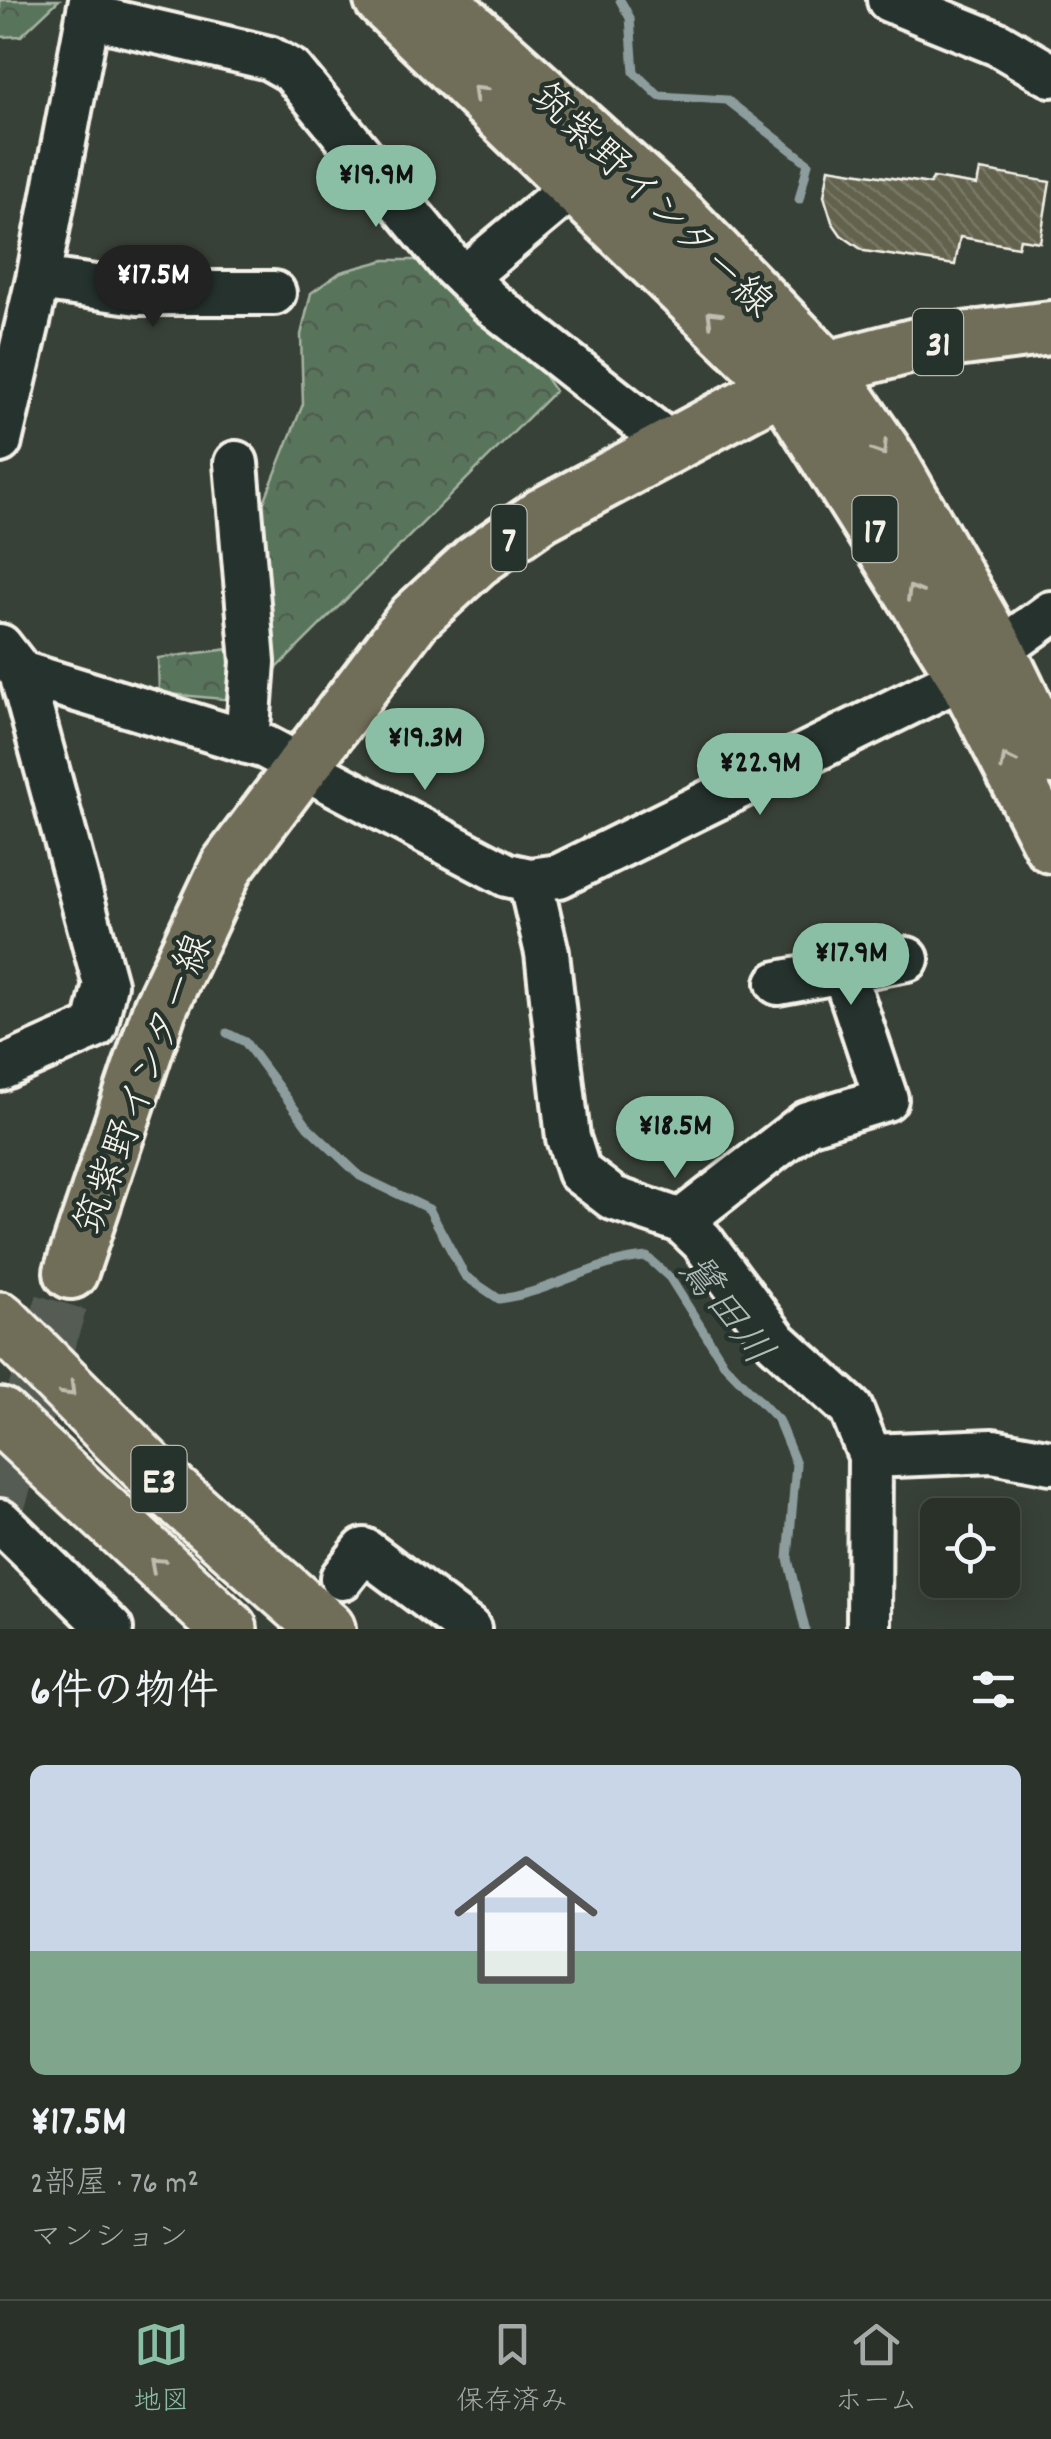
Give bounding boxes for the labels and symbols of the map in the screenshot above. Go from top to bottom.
street label: 筑紫野インター線 [515,72,784,334]
one-way arrow [472,86,490,104]
pin: ¥19.9M [295,145,457,230]
pin: ¥17.5M [72,245,234,330]
road number: 31 [913,309,963,375]
one-way arrow [707,310,725,328]
one-way arrow [869,438,888,456]
road number: 17 [852,496,898,562]
road number: 7 [492,505,526,571]
one-way arrow [906,585,925,603]
pin: ¥19.3M [344,708,506,793]
pin: ¥22.9M [679,733,841,818]
one-way arrow [1000,753,1020,771]
pin: ¥17.9M [770,923,932,1008]
street label: 筑紫野インター線 [63,926,231,1244]
pin: ¥18.5M [594,1096,756,1181]
water label: 鷺田川 [661,1244,784,1381]
one-way arrow [57,1378,75,1396]
road number: E3 [132,1446,186,1512]
one-way arrow [149,1558,168,1576]

